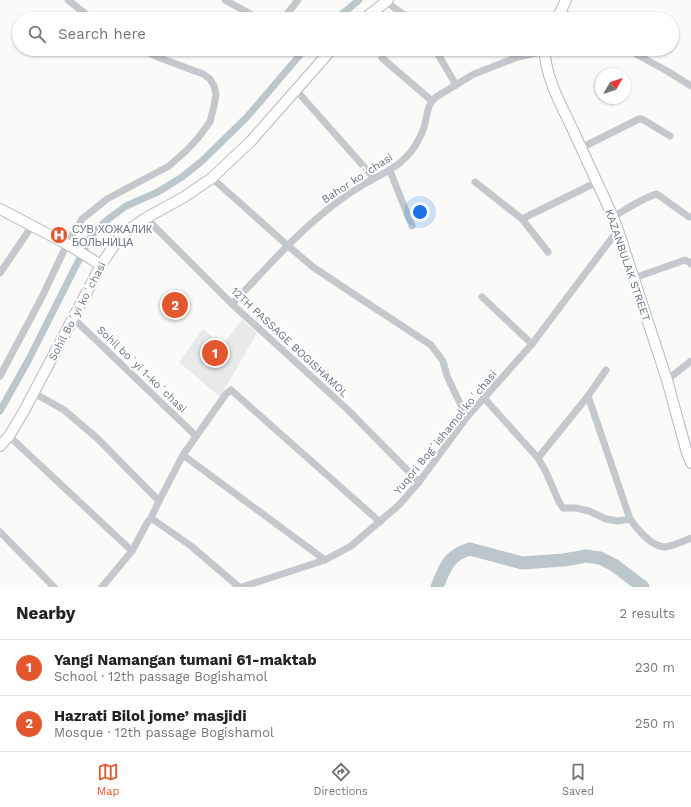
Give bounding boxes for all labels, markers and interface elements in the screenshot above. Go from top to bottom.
search box [12,12,679,56]
icon: search [26,23,48,45]
text: Search here [58,25,146,43]
north arrow [595,68,631,104]
street label: Bahor koʻchasi [319,151,395,206]
your location [410,202,430,222]
street label: KAZANBULAK STREET [602,207,653,323]
place label: СУВ ХОЖАЛИК БОЛЬНИЦА [72,223,153,249]
hospital icon: СУВ ХОЖАЛИК БОЛЬНИЦА [49,225,69,245]
street label: Sohil Boʻyi koʻchasi [46,260,109,363]
street label: 12TH PASSAGE BOGISHAMOL [228,285,351,400]
pin: 2 [162,290,188,320]
street label: Sohil boʻyi 1-koʻchasi [94,323,189,416]
pin: 1 [202,338,228,368]
street label: Yuqori Bogʻishamol koʻchasi [391,368,500,497]
text: Nearby [16,603,75,623]
text: 2 results [620,606,675,621]
text: Yangi Namangan tumani 61-maktab [54,651,317,669]
text: 1 [26,660,32,675]
text: 230 m [635,660,675,675]
text: School · 12th passage Bogishamol [54,669,267,684]
text: Hazrati Bilol jome’ masjidi [54,707,247,725]
text: 2 [25,716,33,731]
text: 250 m [635,716,675,731]
text: Mosque · 12th passage Bogishamol [54,725,274,740]
tab: Map [97,761,119,798]
tab: Directions [314,761,368,798]
tab: Saved [562,761,594,798]

